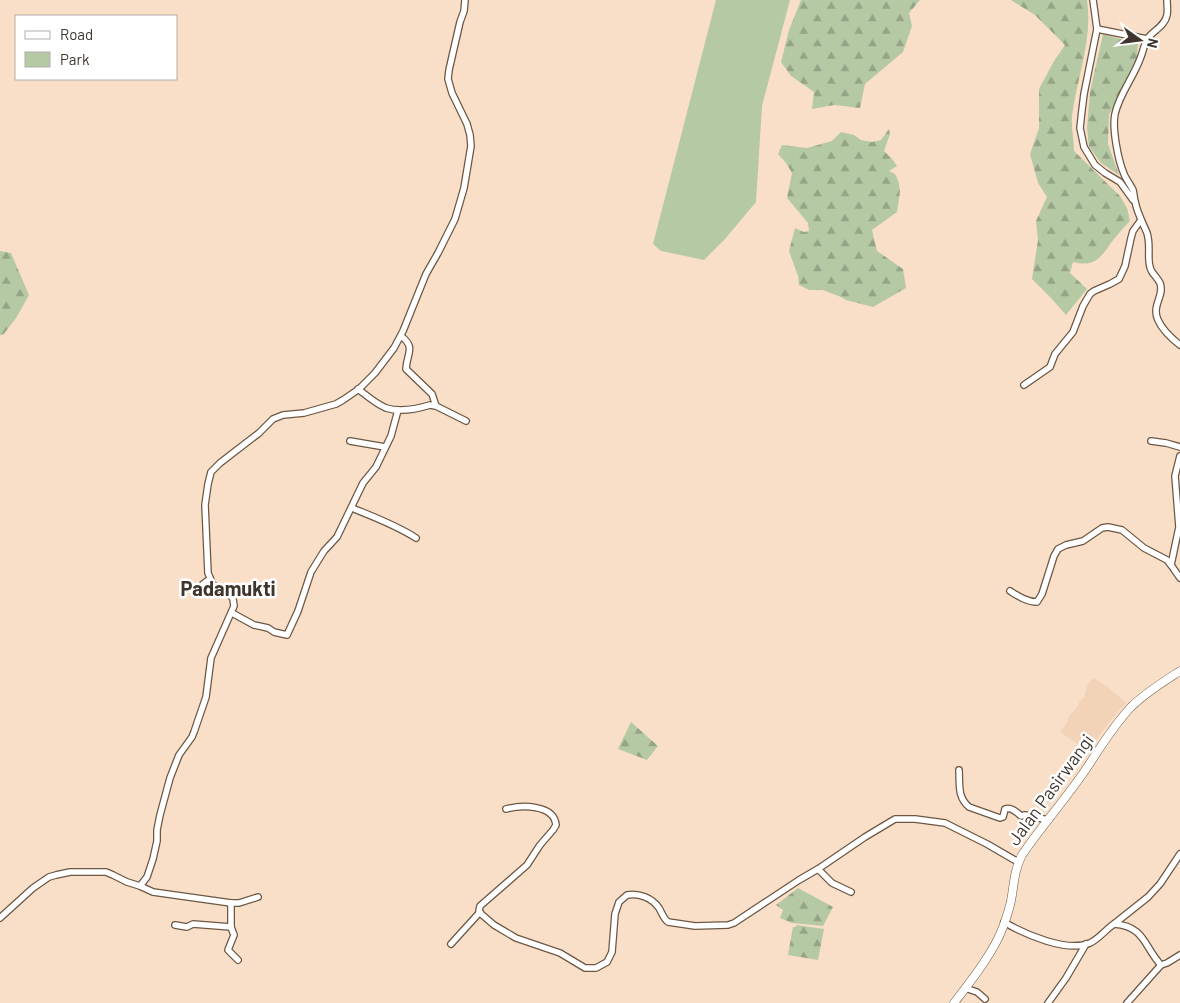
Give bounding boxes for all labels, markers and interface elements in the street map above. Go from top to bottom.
legend [15,15,178,80]
north arrow [1115,15,1165,65]
text: Road [60,25,93,43]
text: N [1144,37,1162,50]
text: Park [60,50,90,68]
district label: Padamukti [180,576,276,600]
street label: Jalan Pasirwangi [1002,729,1098,849]

